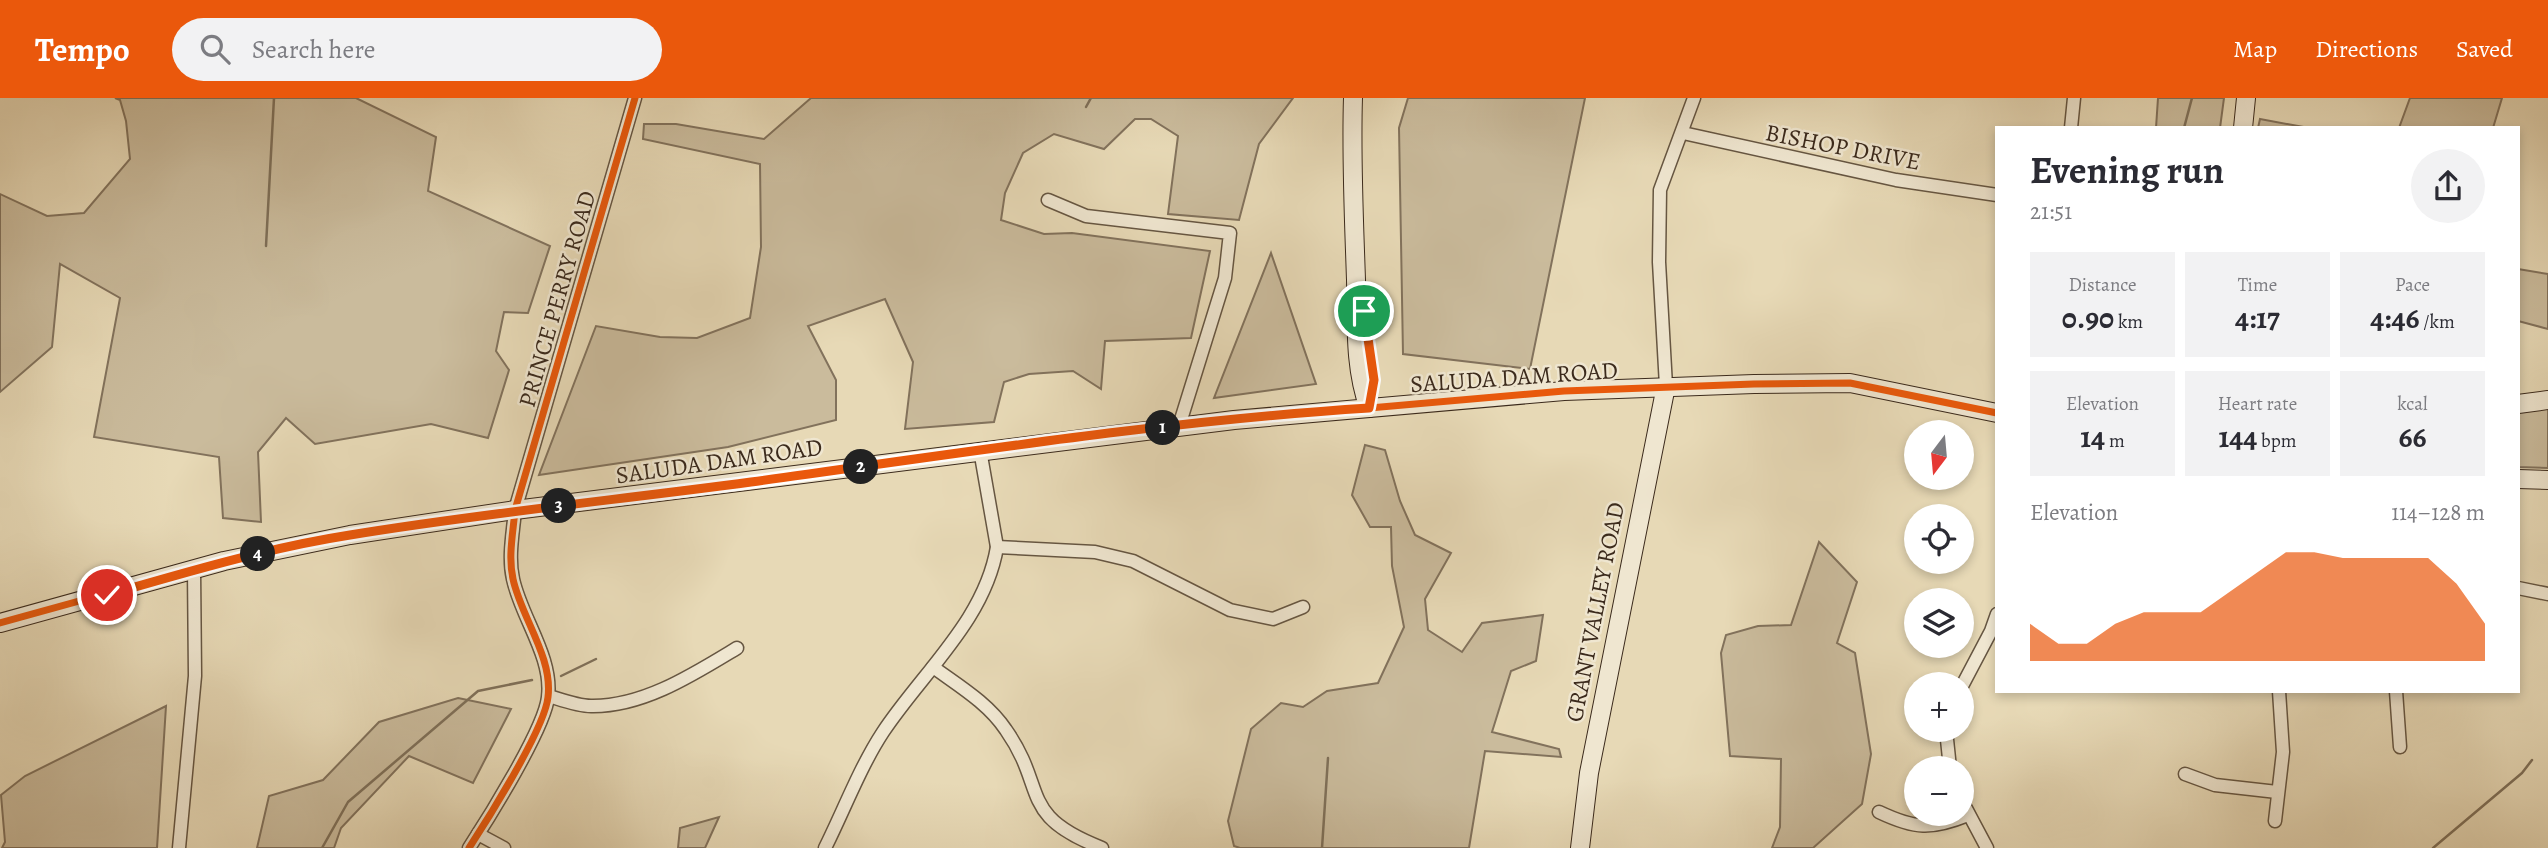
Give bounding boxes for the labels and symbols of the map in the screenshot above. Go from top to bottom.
street label: BISHOP DRIVE [1763,116,1923,178]
street label: PRINCE PERRY ROAD [511,187,603,411]
pin [1334,281,1394,341]
street label: SALUDA DAM ROAD [1409,354,1619,400]
pin: 1 [1146,410,1180,446]
north arrow [1904,420,1974,490]
street label: SALUDA DAM ROAD [614,431,824,491]
pin: 2 [844,450,878,484]
pin: 3 [542,488,576,524]
street label: GRANT VALLEY ROAD [1558,499,1632,725]
pin: 4 [240,536,276,572]
pin [77,565,137,625]

